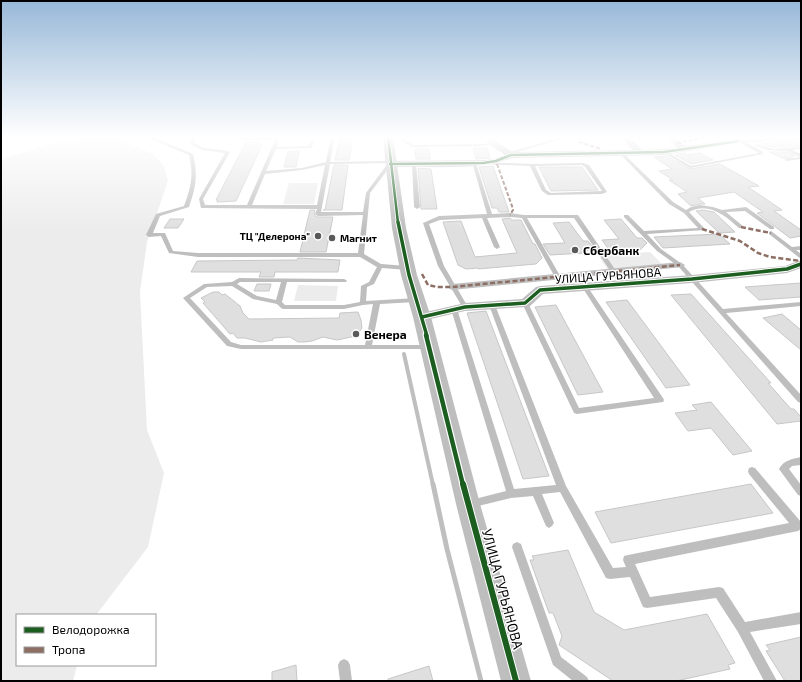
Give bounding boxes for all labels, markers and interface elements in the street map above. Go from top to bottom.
place label: ТЦ "Делерона" [240,230,310,242]
marker: ТЦ "Делерона" [313,231,323,241]
place label: Магнит [340,232,377,244]
marker: Магнит [327,233,337,243]
place label: Сбербанк [583,243,639,257]
marker: Сбербанк [570,245,580,255]
street label: УЛИЦА ГУРЬЯНОВА [555,264,662,286]
place label: Венера [364,327,407,341]
marker: Венера [351,329,361,339]
street label: УЛИЦА ГУРЬЯНОВА [479,527,527,651]
legend [16,614,156,666]
text: Велодорожка [52,622,130,636]
text: Тропа [52,642,85,656]

